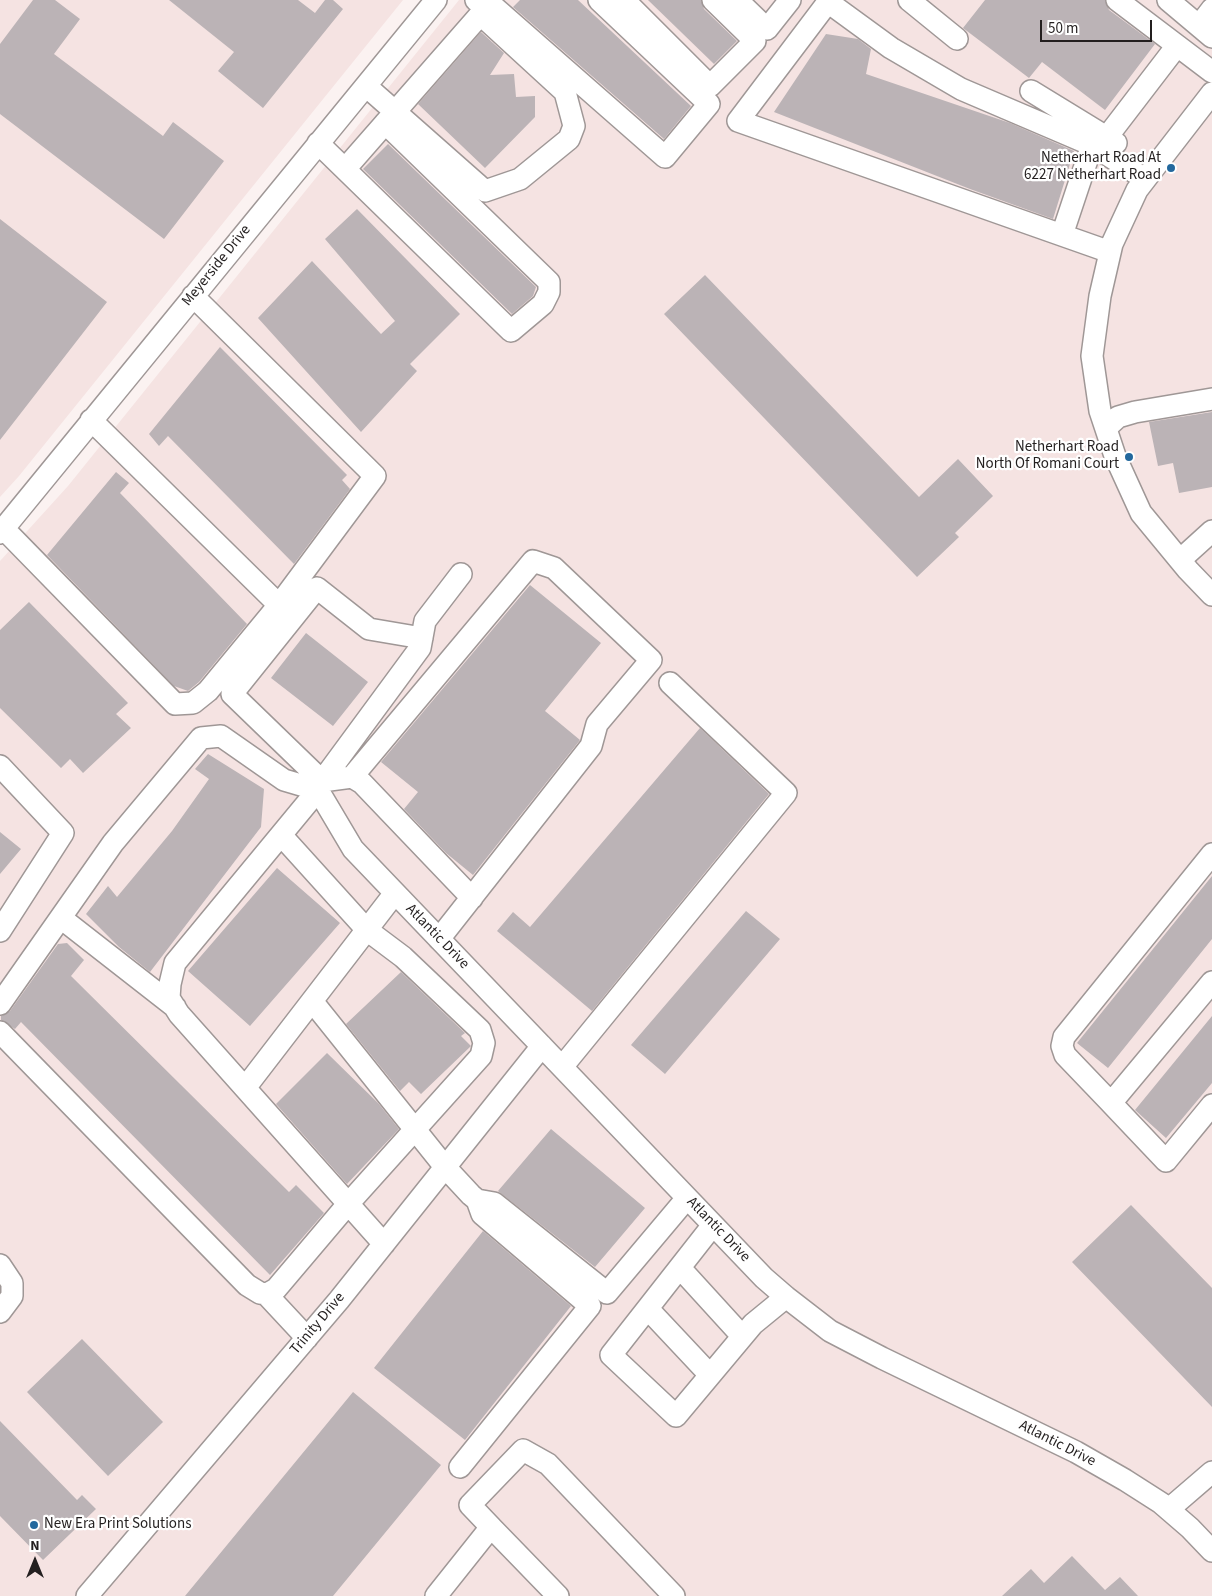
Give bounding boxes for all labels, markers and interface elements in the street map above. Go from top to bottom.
scale bar [1042,10,1154,42]
text: 50 m [1048,18,1078,39]
place label: Netherhart Road At 6227 Netherhart Road [1024,150,1161,185]
marker: Netherhart Road At 6227 Netherhart Road [1165,162,1177,174]
street label: Meyerside Drive [179,222,255,310]
place label: Netherhart Road North Of Romani Court [976,439,1119,474]
marker: Netherhart Road North Of Romani Court [1123,451,1135,463]
street label: Atlantic Drive [401,901,473,973]
street label: Atlantic Drive [682,1194,754,1266]
street label: Trinity Drive [287,1289,349,1359]
street label: Atlantic Drive [1016,1417,1098,1471]
place label: New Era Print Solutions [44,1516,191,1534]
marker: New Era Print Solutions [28,1519,40,1531]
north arrow [10,1536,60,1586]
text: N [30,1536,40,1556]

